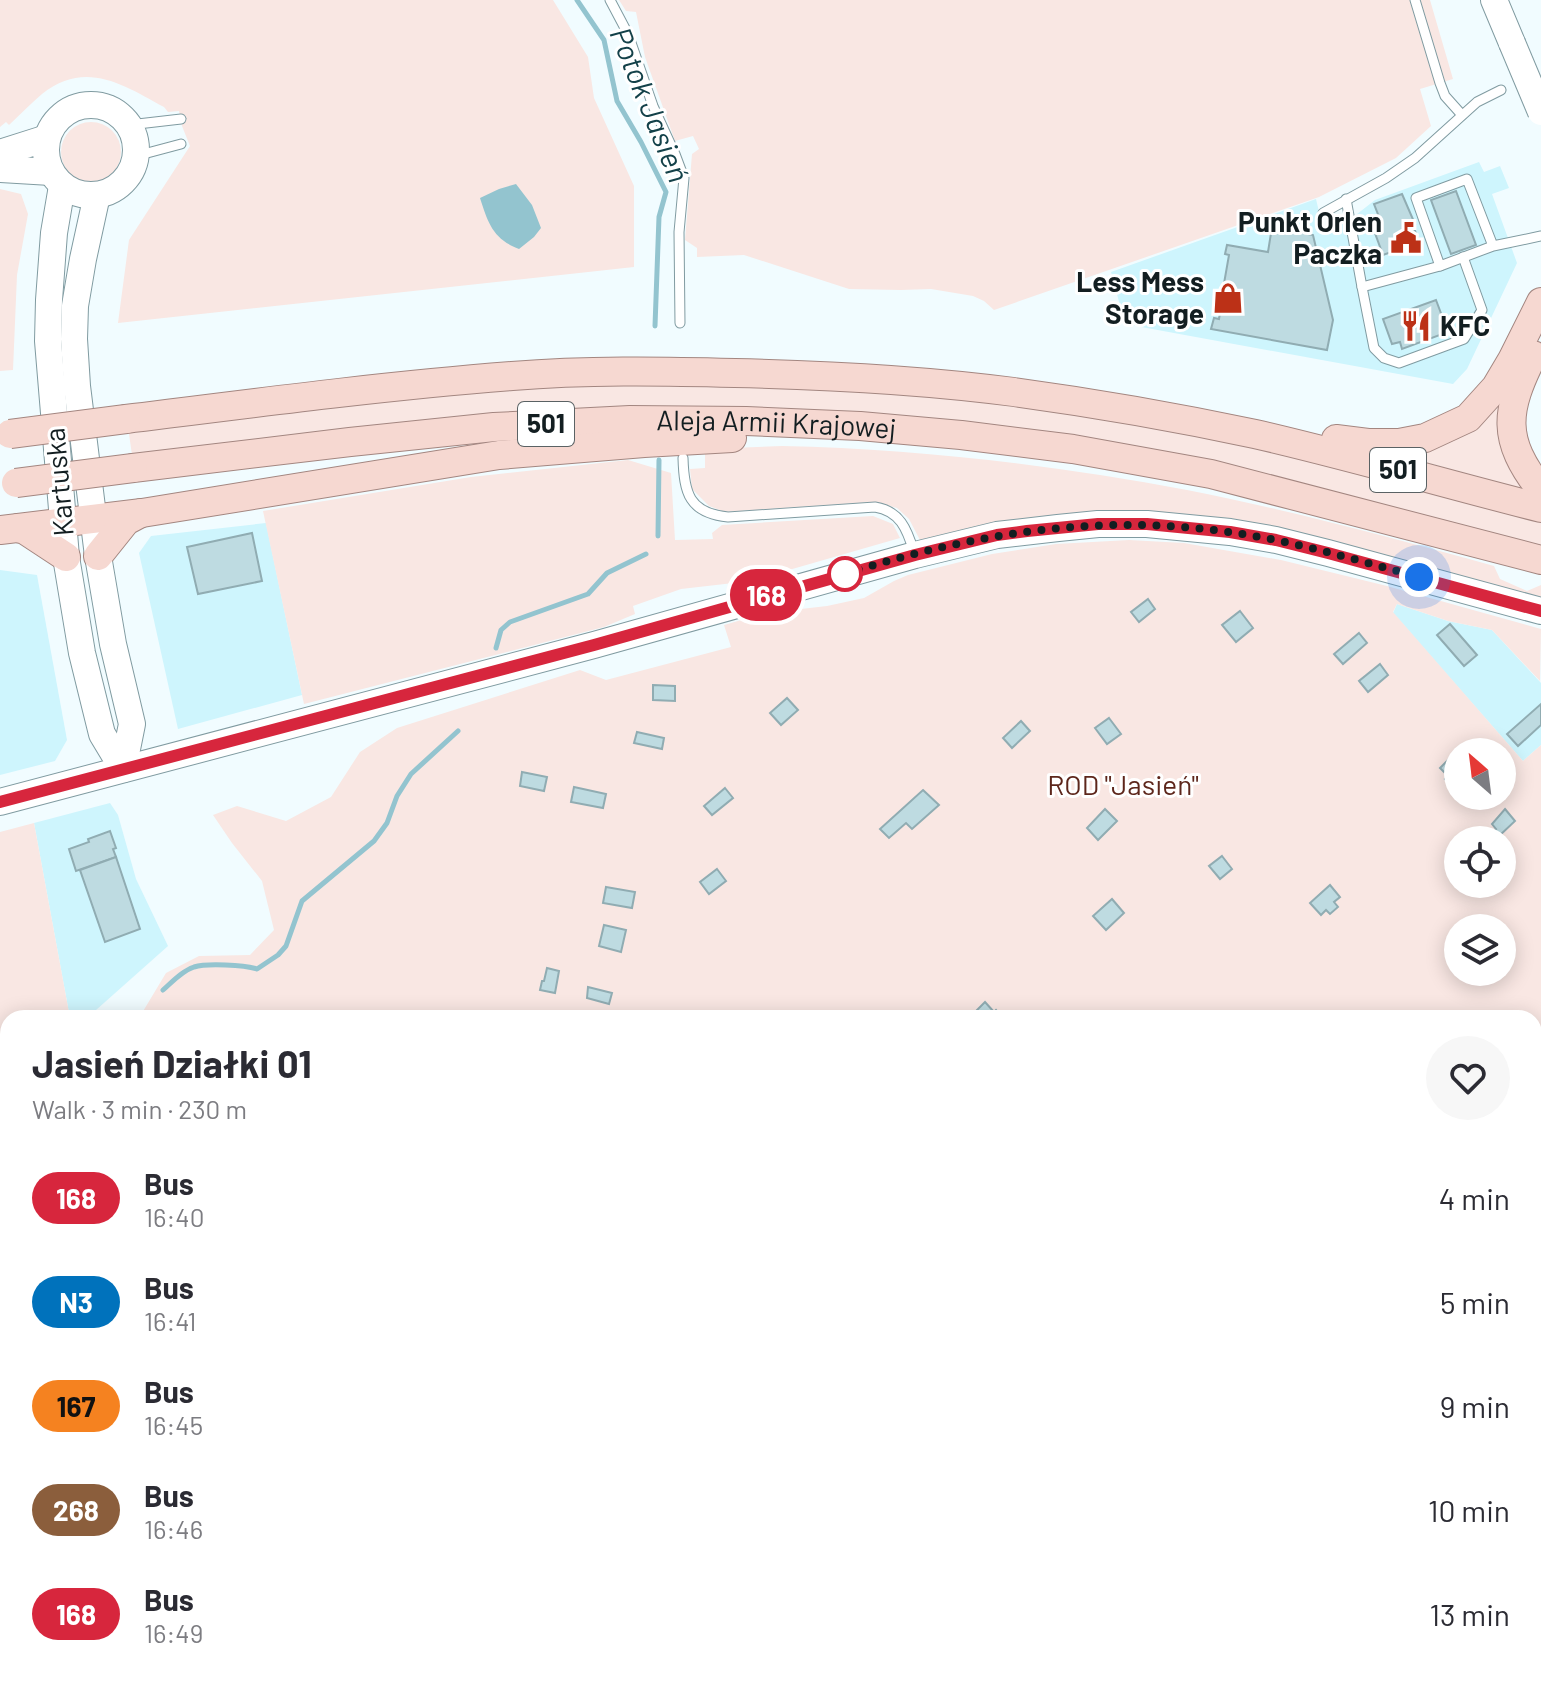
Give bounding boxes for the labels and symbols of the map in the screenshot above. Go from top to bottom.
water label: Potok Jasień [603,21,698,187]
place label: Punkt Orlen Paczka [1238,204,1382,270]
public building icon: Punkt Orlen Paczka [1389,221,1423,255]
place label: Less Mess Storage [1076,264,1204,330]
shop icon: Less Mess Storage [1211,281,1245,315]
place label: KFC [1440,308,1490,342]
restaurant icon: KFC [1399,309,1433,343]
road number: 501 [518,402,574,446]
street label: Aleja Armii Krajowej [656,402,898,445]
street label: Kartuska [36,426,80,538]
road number: 501 [1370,448,1426,492]
unlabelled marker [828,557,862,591]
your location [1399,557,1439,597]
line badge: 168 [720,569,812,621]
north arrow [1444,738,1516,810]
park label: ROD "Jasień" [1047,767,1199,801]

